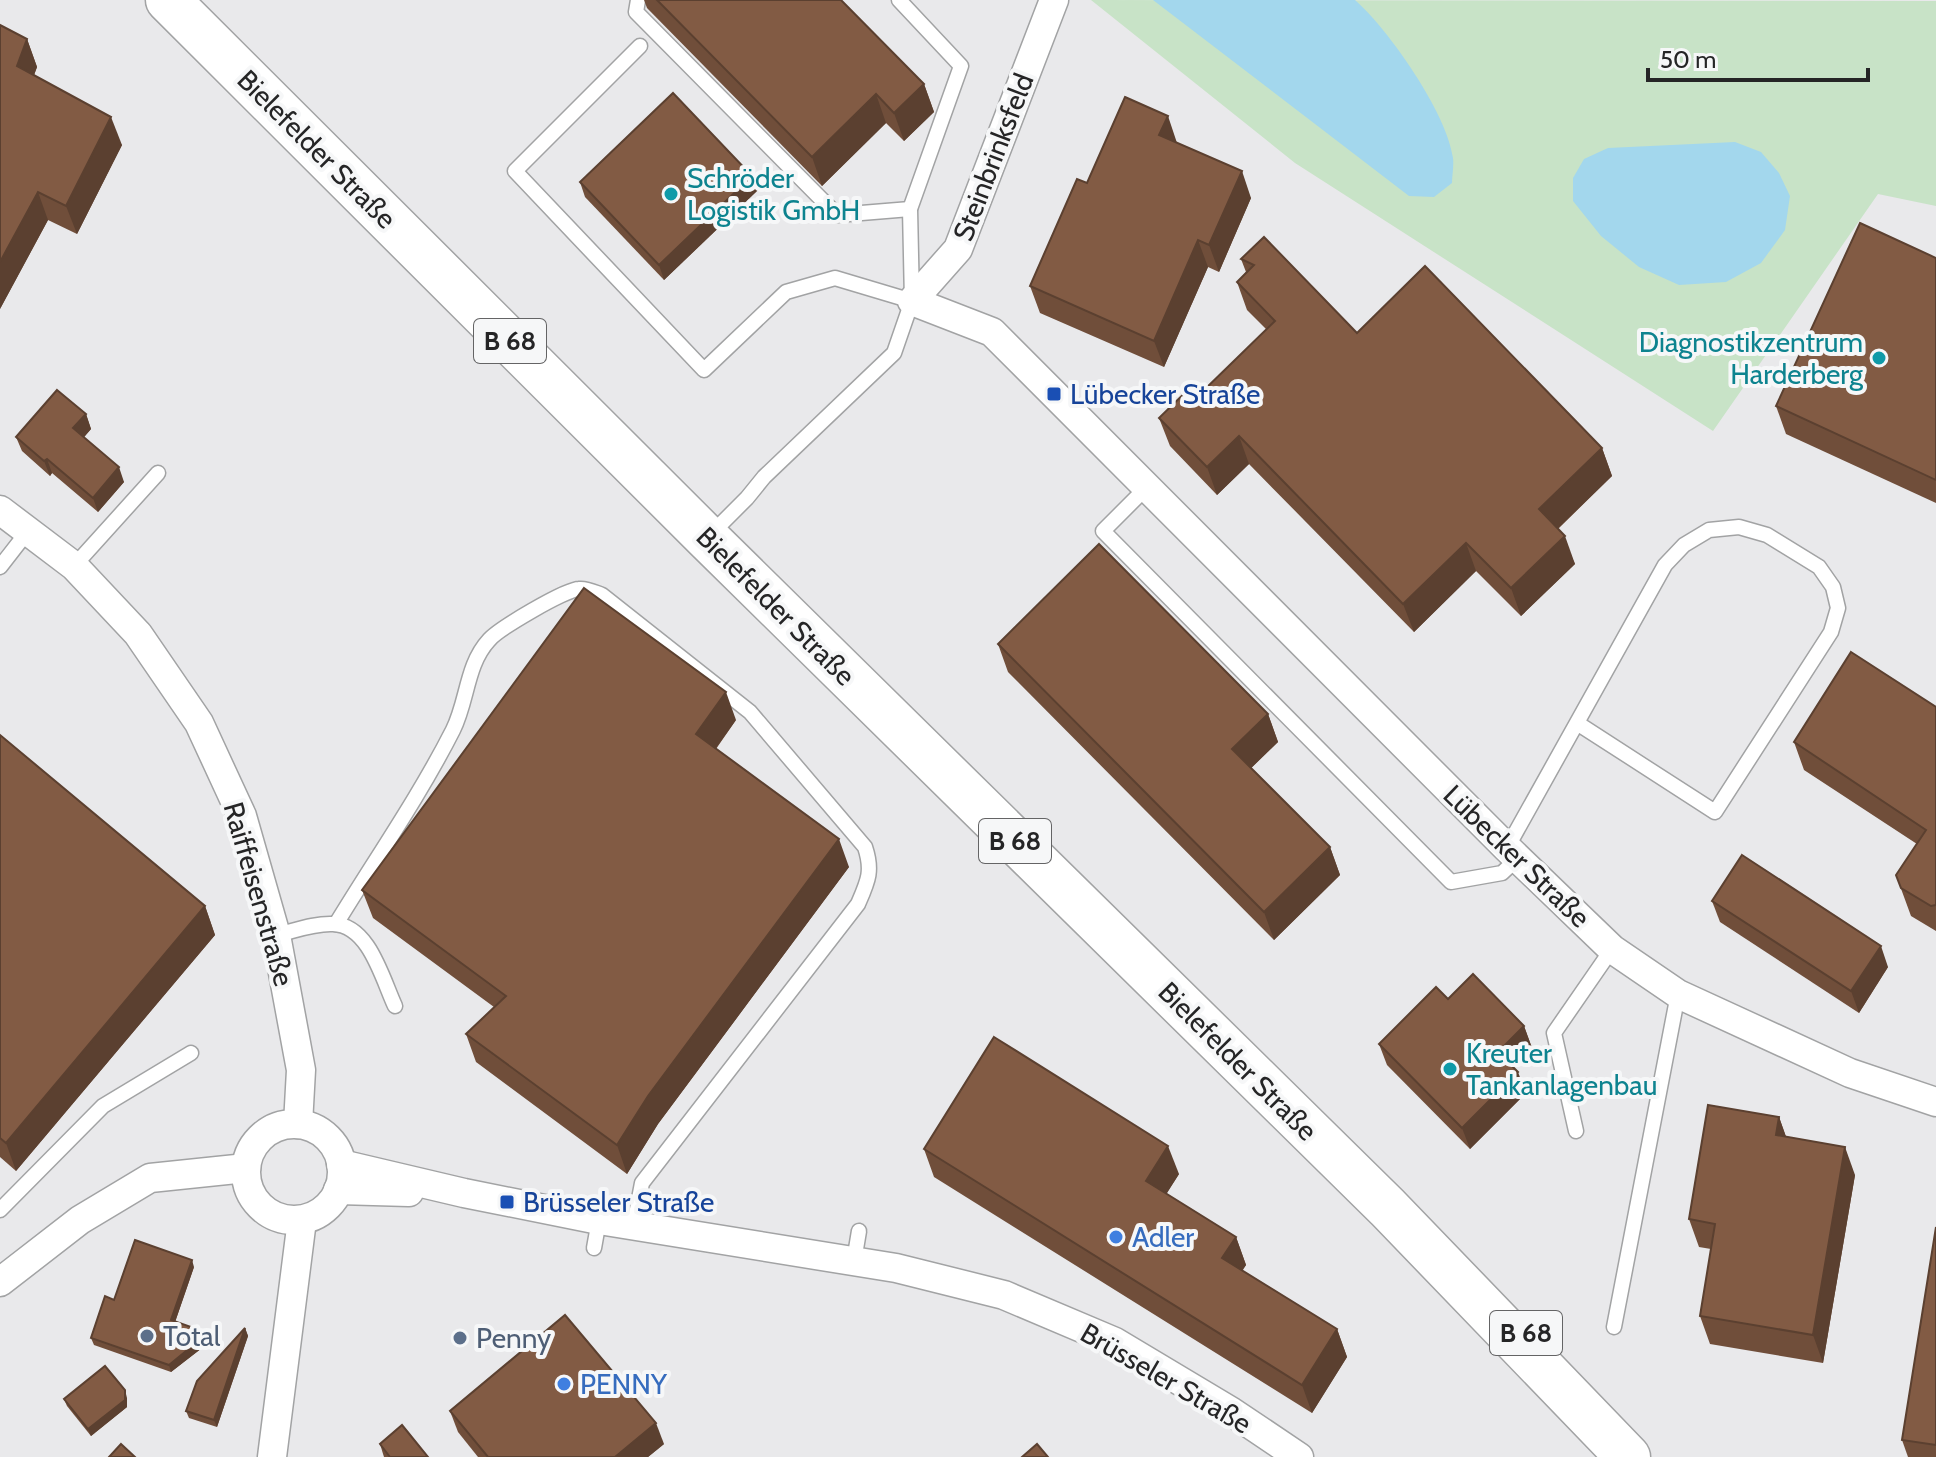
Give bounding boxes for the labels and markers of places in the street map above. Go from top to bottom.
place label: Schröder Logistik GmbH [687,161,860,227]
marker: Schröder Logistik GmbH [662,185,680,203]
place label: Diagnostikzentrum Harderberg [1639,325,1864,391]
marker: Diagnostikzentrum Harderberg [1870,349,1888,367]
place label: Lübecker Straße [1070,377,1260,411]
marker: Lübecker Straße [1045,385,1063,403]
place label: Kreuter Tankanlagenbau [1466,1036,1657,1102]
marker: Kreuter Tankanlagenbau [1441,1060,1459,1078]
place label: Brüsseler Straße [523,1185,714,1219]
marker: Brüsseler Straße [498,1193,516,1211]
place label: Adler [1132,1220,1194,1254]
marker: Adler [1107,1228,1125,1246]
place label: Total [163,1319,221,1353]
place label: Penny [476,1321,551,1355]
marker: Total [138,1327,156,1345]
marker: Penny [451,1329,469,1347]
place label: PENNY [580,1367,668,1401]
marker: PENNY [555,1375,573,1393]

